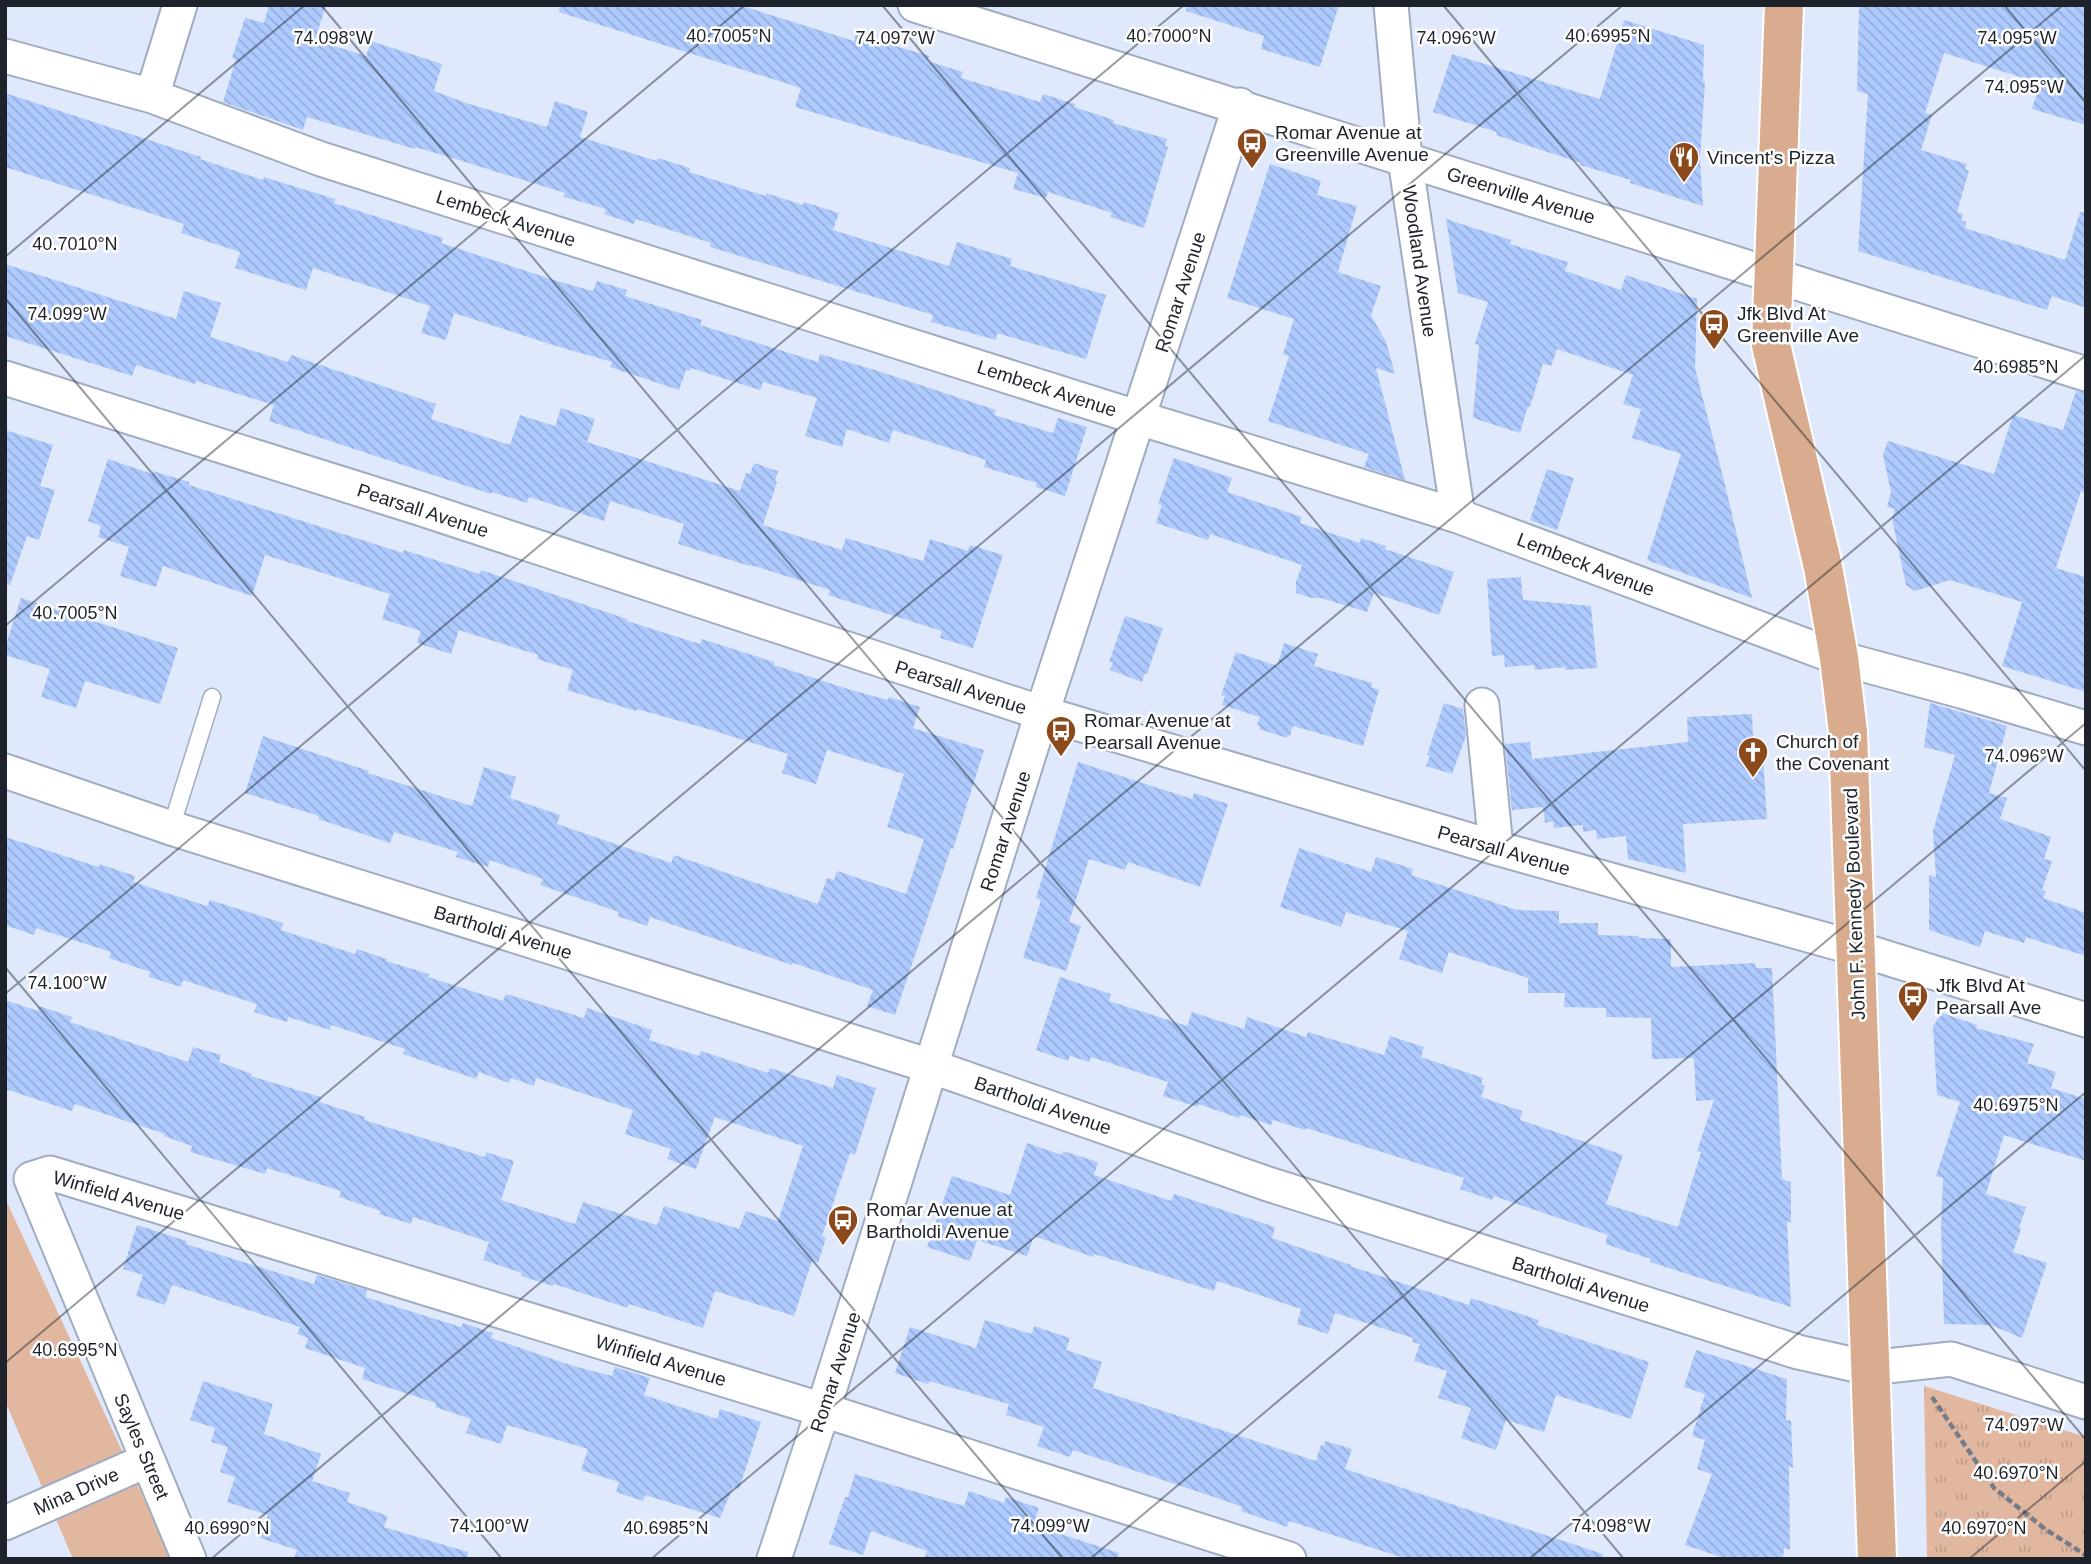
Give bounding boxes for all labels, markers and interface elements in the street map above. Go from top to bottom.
text: 40.7005°N [686,26,772,46]
text: 40.7000°N [1126,26,1212,46]
text: 40.6995°N [1565,26,1651,46]
text: 74.098°W [293,28,373,48]
text: 74.097°W [855,28,935,48]
text: 74.096°W [1416,28,1496,48]
text: 74.095°W [1977,28,2057,48]
text: 74.095°W [1984,77,2064,97]
place label: Romar Avenue at Greenville Avenue [1275,122,1429,165]
bus stop icon: Romar Avenue at Greenville Avenue [1235,126,1269,170]
restaurant icon: Vincent's Pizza [1667,140,1701,184]
place label: Vincent's Pizza [1707,147,1835,168]
street label: Greenville Avenue [1444,163,1597,228]
street label: Woodland Avenue [1398,184,1441,339]
street label: Lembeck Avenue [433,186,578,251]
street label: Romar Avenue [1151,229,1210,355]
text: 40.7010°N [32,234,118,254]
place label: Jfk Blvd At Greenville Ave [1737,303,1859,346]
text: 74.099°W [27,304,107,324]
bus stop icon: Jfk Blvd At Greenville Ave [1697,307,1731,351]
street label: Lembeck Avenue [974,356,1119,421]
text: 40.6985°N [1973,357,2059,377]
street label: Pearsall Avenue [354,479,491,542]
street label: Lembeck Avenue [1514,529,1657,600]
text: 40.7005°N [32,603,118,623]
street label: Pearsall Avenue [892,656,1029,719]
place label: Romar Avenue at Pearsall Avenue [1084,710,1231,753]
bus stop icon: Romar Avenue at Pearsall Avenue [1044,714,1078,758]
place label: Church of the Covenant [1776,731,1890,774]
church icon: Church of the Covenant [1736,735,1770,779]
text: 74.096°W [1984,746,2064,766]
street label: Romar Avenue [976,768,1035,894]
street label: John F. Kennedy Boulevard [1840,787,1869,1020]
street label: Pearsall Avenue [1435,822,1573,879]
street label: Bartholdi Avenue [431,901,574,963]
text: 74.100°W [27,973,107,993]
place label: Jfk Blvd At Pearsall Ave [1936,975,2041,1018]
bus stop icon: Jfk Blvd At Pearsall Ave [1896,979,1930,1023]
street label: Bartholdi Avenue [972,1072,1114,1139]
text: 40.6975°N [1973,1095,2059,1115]
street label: Winfield Avenue [51,1167,187,1224]
place label: Romar Avenue at Bartholdi Avenue [866,1199,1013,1242]
bus stop icon: Romar Avenue at Bartholdi Avenue [826,1203,860,1247]
street label: Bartholdi Avenue [1509,1252,1652,1317]
street label: Romar Avenue [806,1309,865,1435]
street label: Winfield Avenue [593,1331,729,1390]
text: 40.6995°N [32,1340,118,1360]
street label: Sayles Street [110,1390,174,1503]
text: 74.097°W [1984,1415,2064,1435]
street label: Mina Drive [30,1463,122,1520]
text: 40.6970°N [1973,1463,2059,1483]
text: 74.100°W [449,1516,529,1536]
text: 74.099°W [1010,1516,1090,1536]
text: 74.098°W [1571,1516,1651,1536]
text: 40.6990°N [184,1518,270,1538]
text: 40.6985°N [623,1518,709,1538]
text: 40.6970°N [1941,1518,2027,1538]

